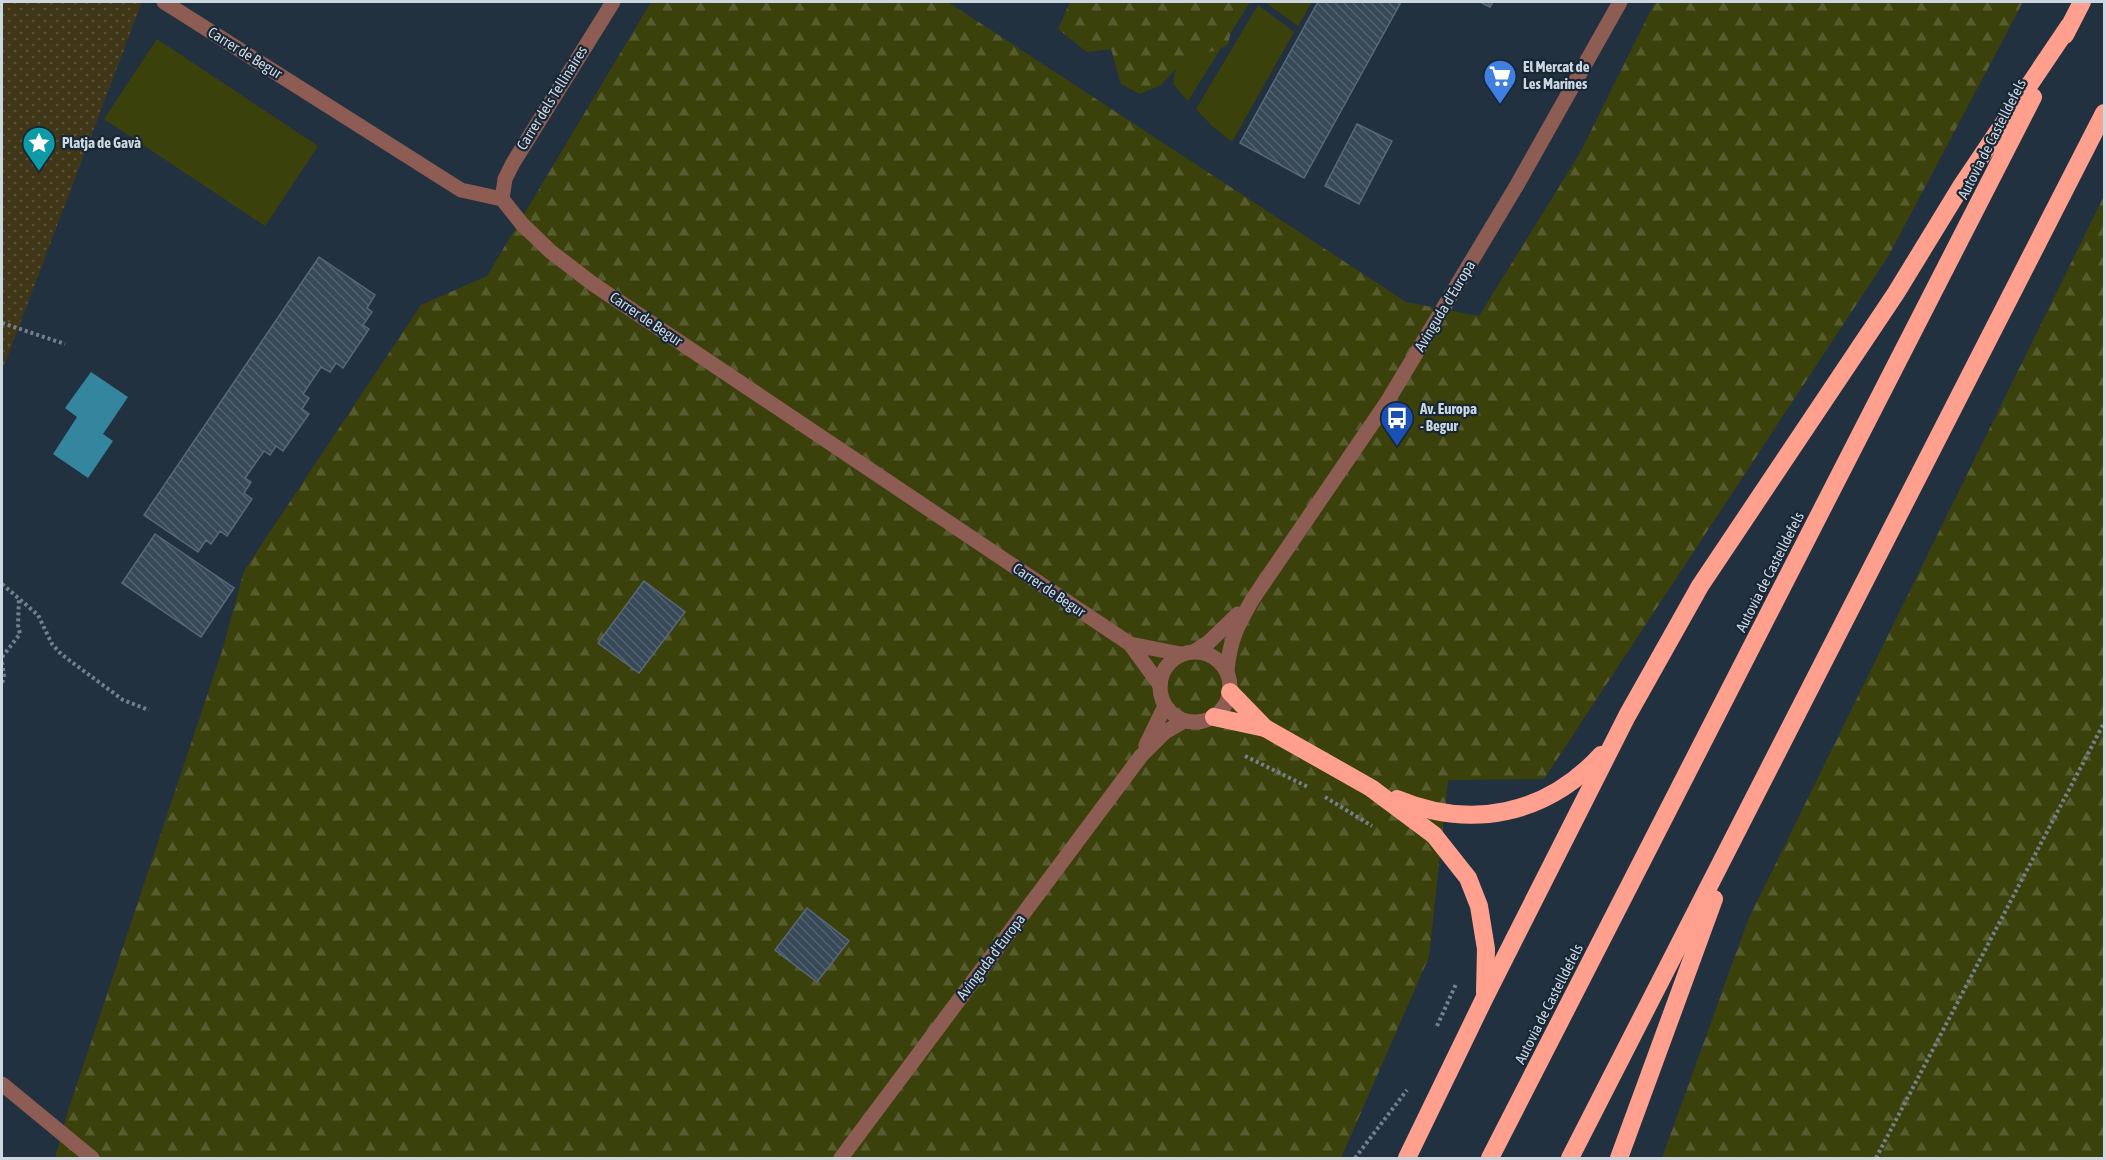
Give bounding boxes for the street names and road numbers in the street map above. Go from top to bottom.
street label: Carrer de Begur [205,23,286,82]
street label: Carrer dels Tellinaires [513,43,590,153]
street label: Autovia de Castelldefels [1954,76,2029,202]
street label: Avinguda d'Europa [1411,257,1478,354]
street label: Carrer de Begur [607,288,686,349]
street label: Autovia de Castelldefels [1732,509,1807,635]
street label: Carrer de Begur [1010,559,1089,620]
street label: Avinguda d'Europa [953,910,1028,1003]
street label: Autovia de Castelldefels [1511,941,1586,1067]

